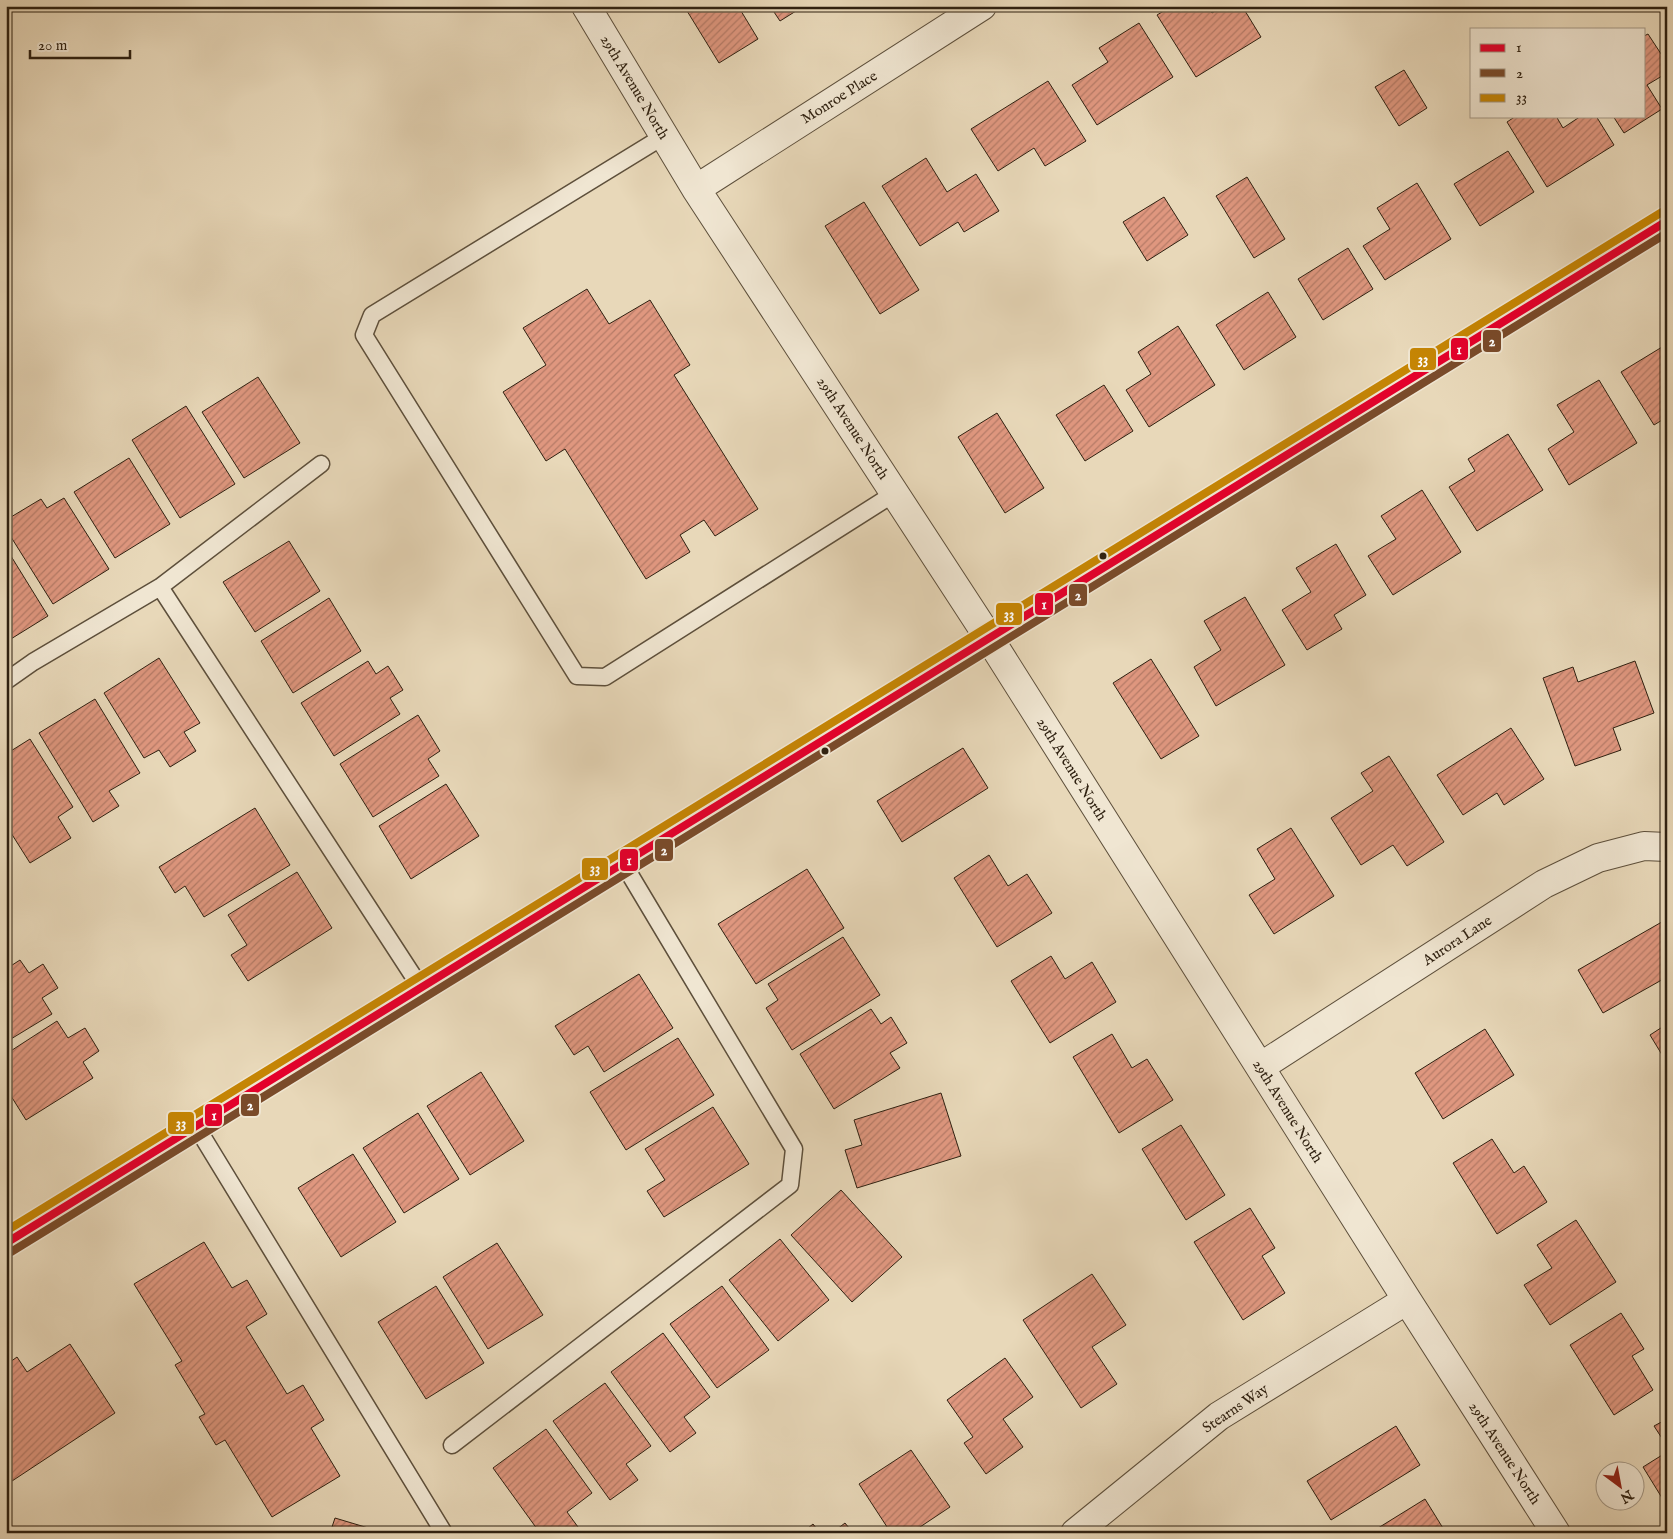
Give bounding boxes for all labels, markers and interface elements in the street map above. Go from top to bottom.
scale bar [30,28,130,60]
legend [1470,28,1646,118]
street label: 29th Avenue North [596,32,673,143]
text: 20 m [38,36,68,55]
text: 1 [1516,38,1522,57]
text: 2 [1516,64,1523,83]
street label: Monroe Place [798,66,881,128]
text: 33 [1516,88,1527,107]
line badge: 2 [1482,329,1502,353]
text: 2 [1489,333,1496,351]
line badge: 1 [1450,337,1469,361]
text: 1 [1456,341,1462,359]
line badge: 33 [1409,347,1437,371]
text: 33 [1418,351,1428,369]
street label: 29th Avenue North [812,373,893,483]
unlabelled marker [1098,551,1108,561]
line badge: 2 [1068,583,1088,607]
text: 2 [1075,587,1082,605]
line badge: 1 [1034,592,1054,616]
text: 1 [1041,596,1047,614]
line badge: 33 [995,602,1023,626]
text: 33 [1004,606,1014,624]
street label: 29th Avenue North [1032,714,1111,824]
unlabelled marker [820,746,830,756]
line badge: 2 [654,838,674,862]
text: 2 [661,842,668,860]
line badge: 1 [619,848,639,872]
text: 1 [626,852,632,870]
line badge: 33 [581,857,609,881]
text: 33 [590,860,600,878]
street label: Aurora Lane [1418,911,1496,970]
street label: 29th Avenue North [1248,1056,1327,1166]
line badge: 2 [240,1093,260,1117]
text: 2 [247,1097,254,1115]
line badge: 1 [204,1103,223,1127]
text: 1 [211,1107,217,1125]
line badge: 33 [167,1111,195,1135]
text: 33 [176,1115,186,1133]
street label: Stearns Way [1199,1379,1272,1437]
street label: 29th Avenue North [1464,1398,1545,1508]
north arrow [1596,1462,1646,1512]
text: N [1616,1485,1637,1507]

